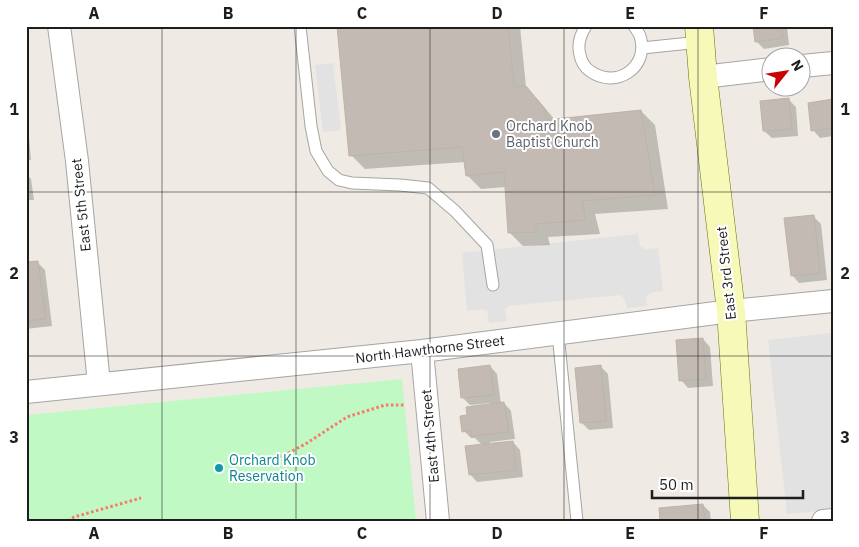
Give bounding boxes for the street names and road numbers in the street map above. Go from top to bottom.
street label: East 5th Street [67,157,95,252]
street label: East 3rd Street [712,225,740,321]
street label: North Hawthorne Street [354,331,506,367]
street label: East 4th Street [417,389,443,483]

